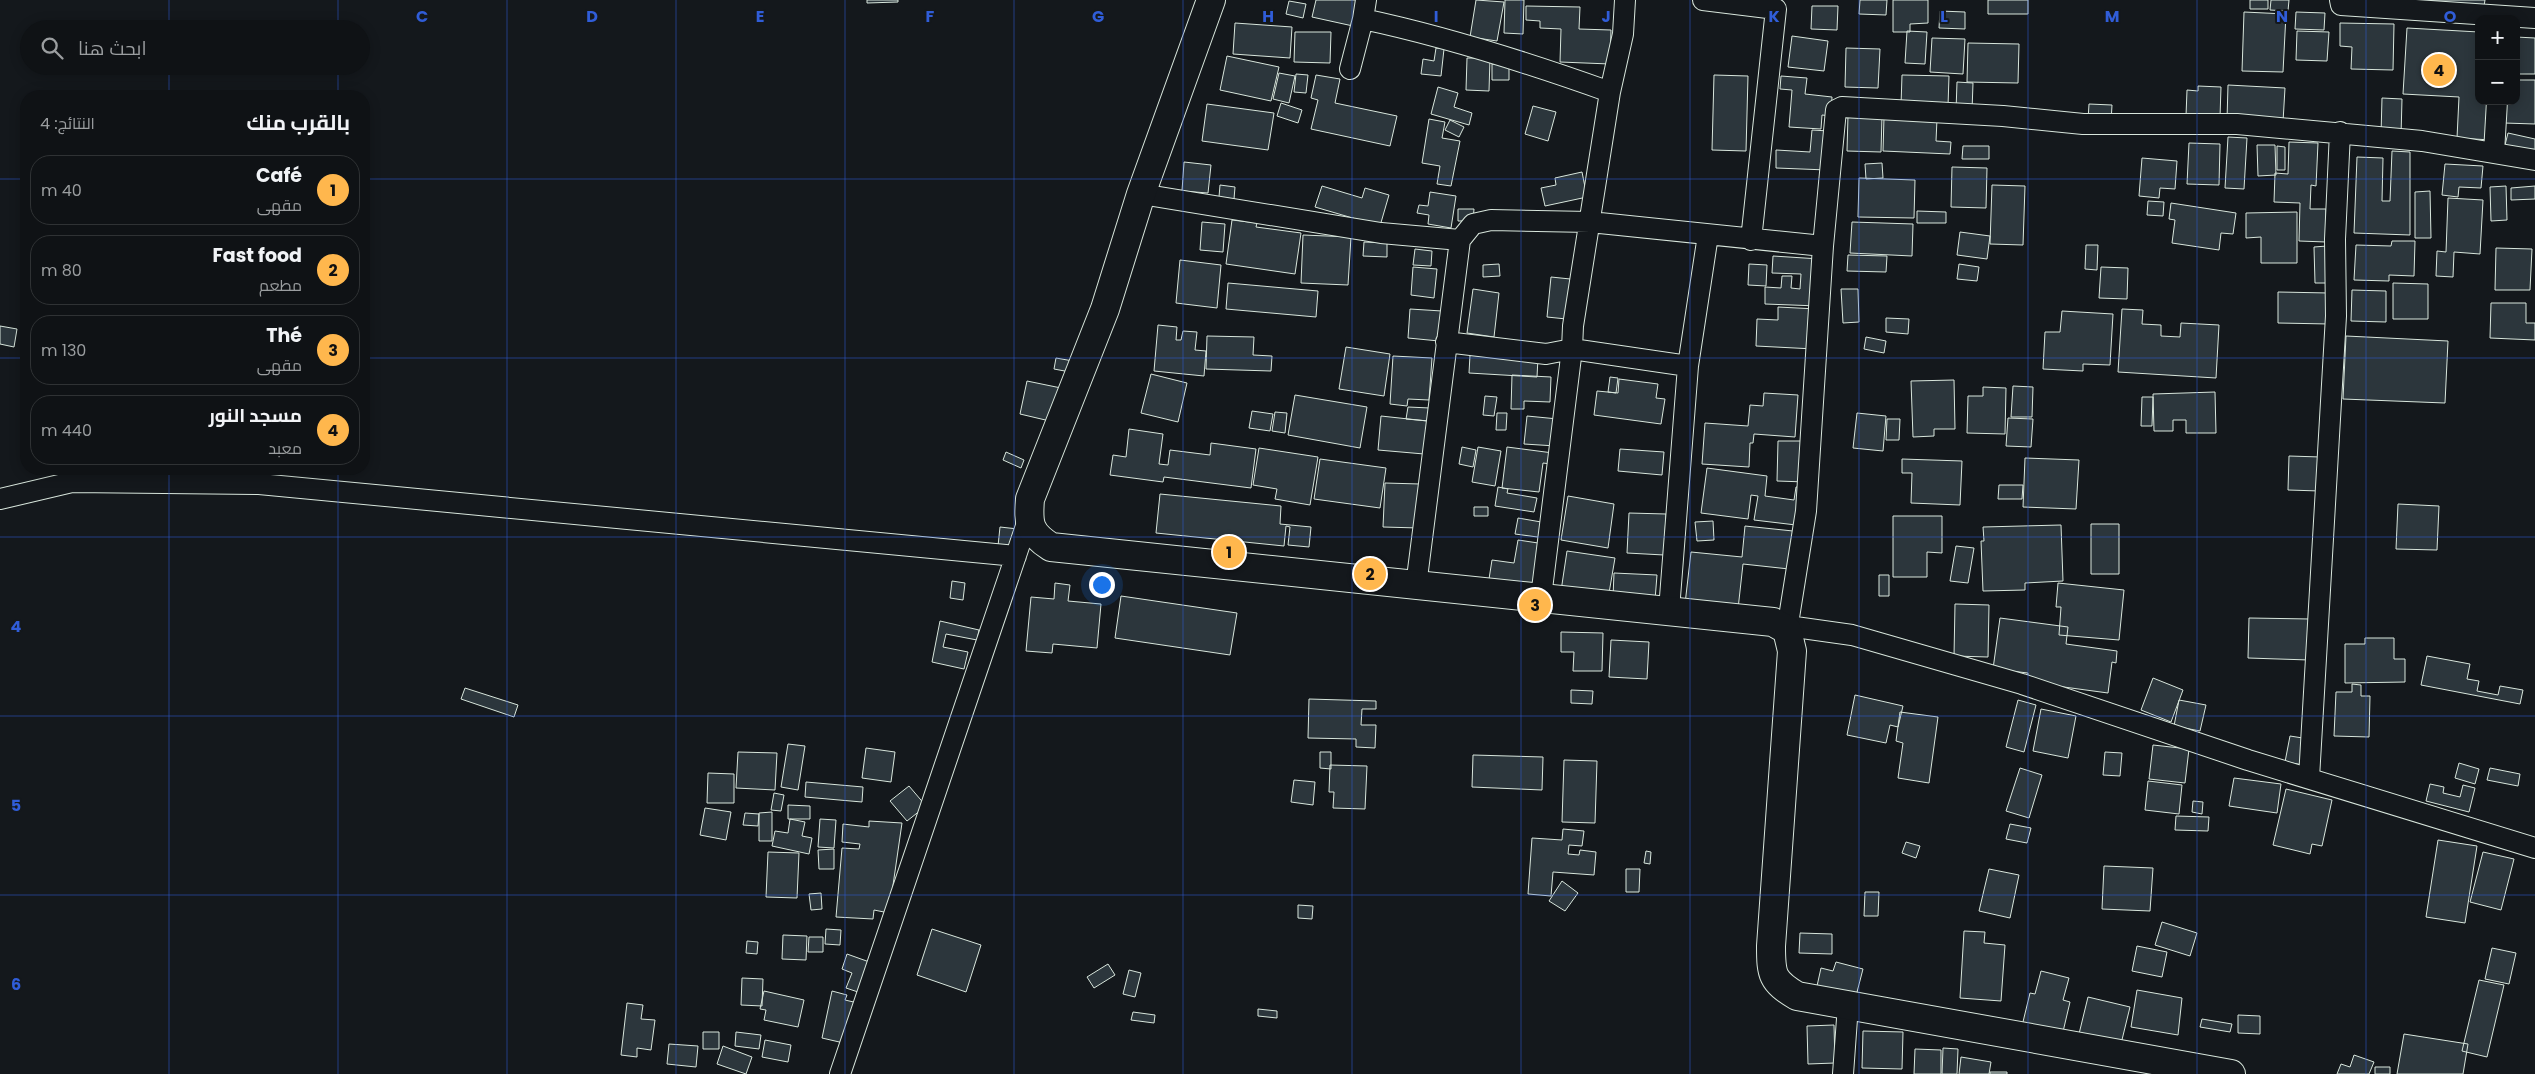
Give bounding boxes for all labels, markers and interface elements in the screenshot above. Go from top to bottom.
text: C [416,5,428,28]
text: D [586,5,598,28]
text: E [756,5,764,28]
text: F [926,5,935,28]
text: G [1092,5,1104,28]
text: H [1262,5,1274,28]
text: I [1434,5,1438,28]
text: J [1601,5,1611,28]
text: K [1768,5,1780,28]
text: L [1940,5,1948,28]
text: M [2105,5,2119,28]
text: N [2276,5,2288,28]
text: O [2444,5,2457,28]
map controls [2475,15,2520,105]
button: + [2475,15,2520,60]
search box [20,20,370,75]
icon: search [38,34,66,62]
text: ابحث هنا [78,35,147,62]
pin: 4 [2423,51,2455,89]
button: − [2475,60,2520,105]
text: بالقرب منك [246,108,350,137]
text: النتائج: 4 [40,112,95,135]
text: Café [256,162,302,189]
text: 40 m [41,179,82,202]
text: 1 [330,179,336,202]
text: مقهى [257,194,302,217]
text: Fast food [212,242,302,269]
text: 80 m [41,259,82,282]
text: 2 [328,259,338,282]
text: مطعم [259,274,302,297]
text: Thé [266,322,302,349]
text: 130 m [41,339,86,362]
text: 3 [328,339,338,362]
text: مقهى [257,354,302,377]
text: مسجد النور [209,402,302,429]
text: 440 m [41,419,92,442]
text: 4 [328,419,338,442]
text: معبد [268,437,302,460]
pin: 1 [1213,533,1245,571]
pin: 2 [1354,555,1386,593]
your location [1089,572,1115,598]
pin: 3 [1519,586,1551,624]
text: 4 [11,615,22,638]
text: 5 [11,794,21,817]
text: 6 [11,973,21,996]

